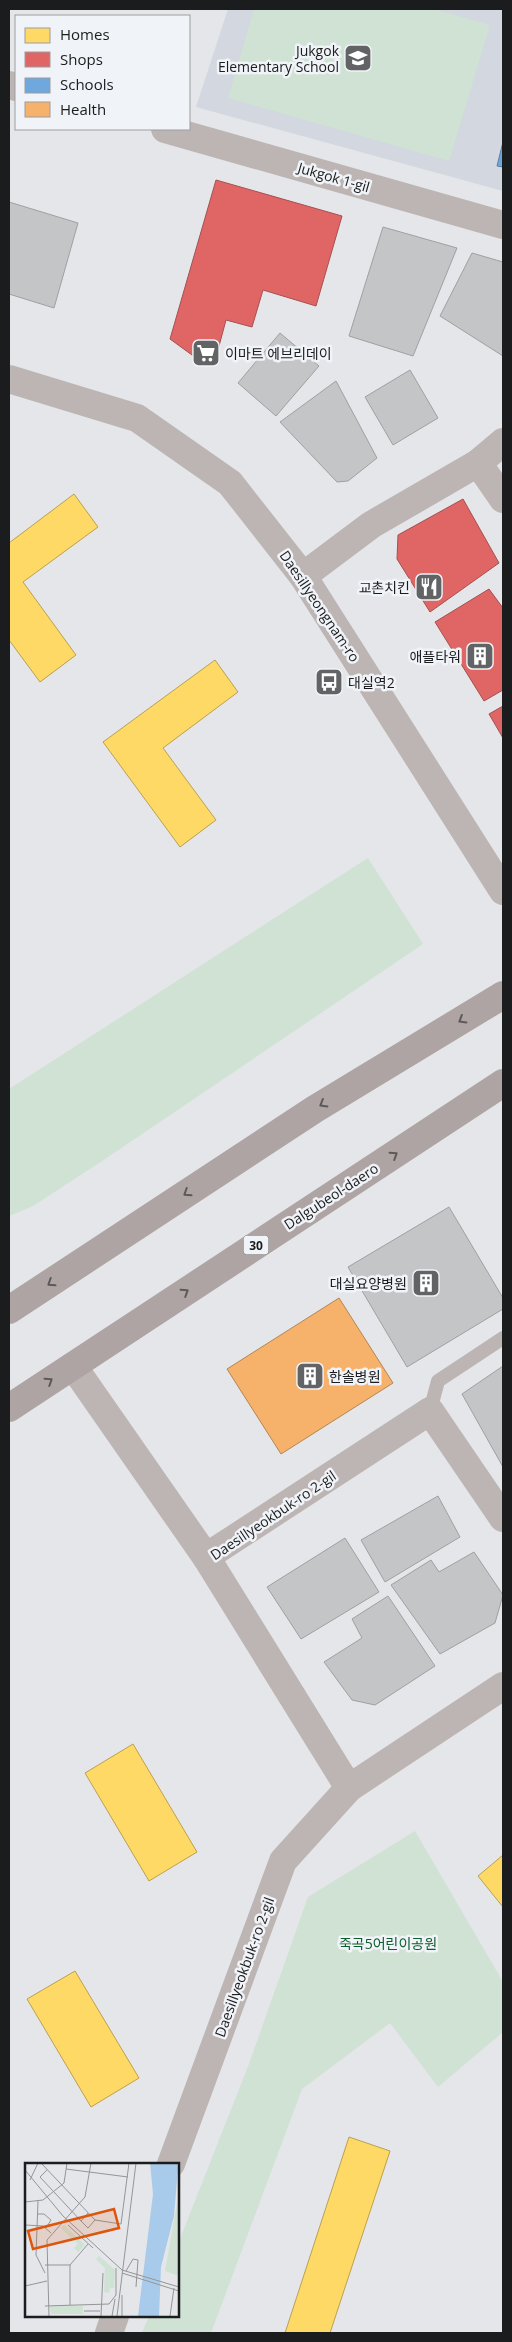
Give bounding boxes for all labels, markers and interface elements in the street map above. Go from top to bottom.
legend [15,15,190,130]
text: Homes [60,24,110,44]
place label: Jukgok Elementary School [218,41,340,76]
school or university icon: Jukgok Elementary School [343,43,373,73]
text: Shops [60,49,103,69]
text: Schools [60,74,114,94]
text: Health [60,99,106,119]
street label: Jukgok 1-gil [294,157,372,196]
supermarket icon: 이마트 에브리데이 [191,338,221,368]
place label: 이마트 에브리데이 [225,344,332,363]
street label: Daesillyeongnam-ro [276,547,364,665]
restaurant icon: 교촌치킨 [414,572,444,602]
place label: 교촌치킨 [358,578,410,597]
building icon: 애플타워 [465,641,495,671]
place label: 애플타워 [409,647,461,666]
bus stop icon: 대실역2 [314,667,344,697]
place label: 대실역2 [348,673,395,692]
one-way arrow [458,1013,467,1023]
one-way arrow [319,1098,328,1108]
one-way arrow [389,1151,398,1161]
street label: Dalgubeol-daero [280,1158,382,1234]
one-way arrow [183,1187,192,1197]
road number: 30 [244,1236,268,1254]
building icon: 대실요양병원 [411,1268,441,1298]
place label: 대실요양병원 [330,1274,407,1293]
one-way arrow [47,1276,56,1286]
one-way arrow [180,1289,189,1298]
building icon: 한솔병원 [295,1361,325,1391]
place label: 한솔병원 [329,1367,381,1386]
one-way arrow [44,1378,53,1387]
street label: Daesillyeokbuk-ro 2-gil [206,1466,340,1564]
street label: Daesillyeokbuk-ro 2-gil [210,1894,278,2040]
park label: 죽곡5어린이공원 [339,1934,437,1953]
inset map [25,2163,179,2317]

